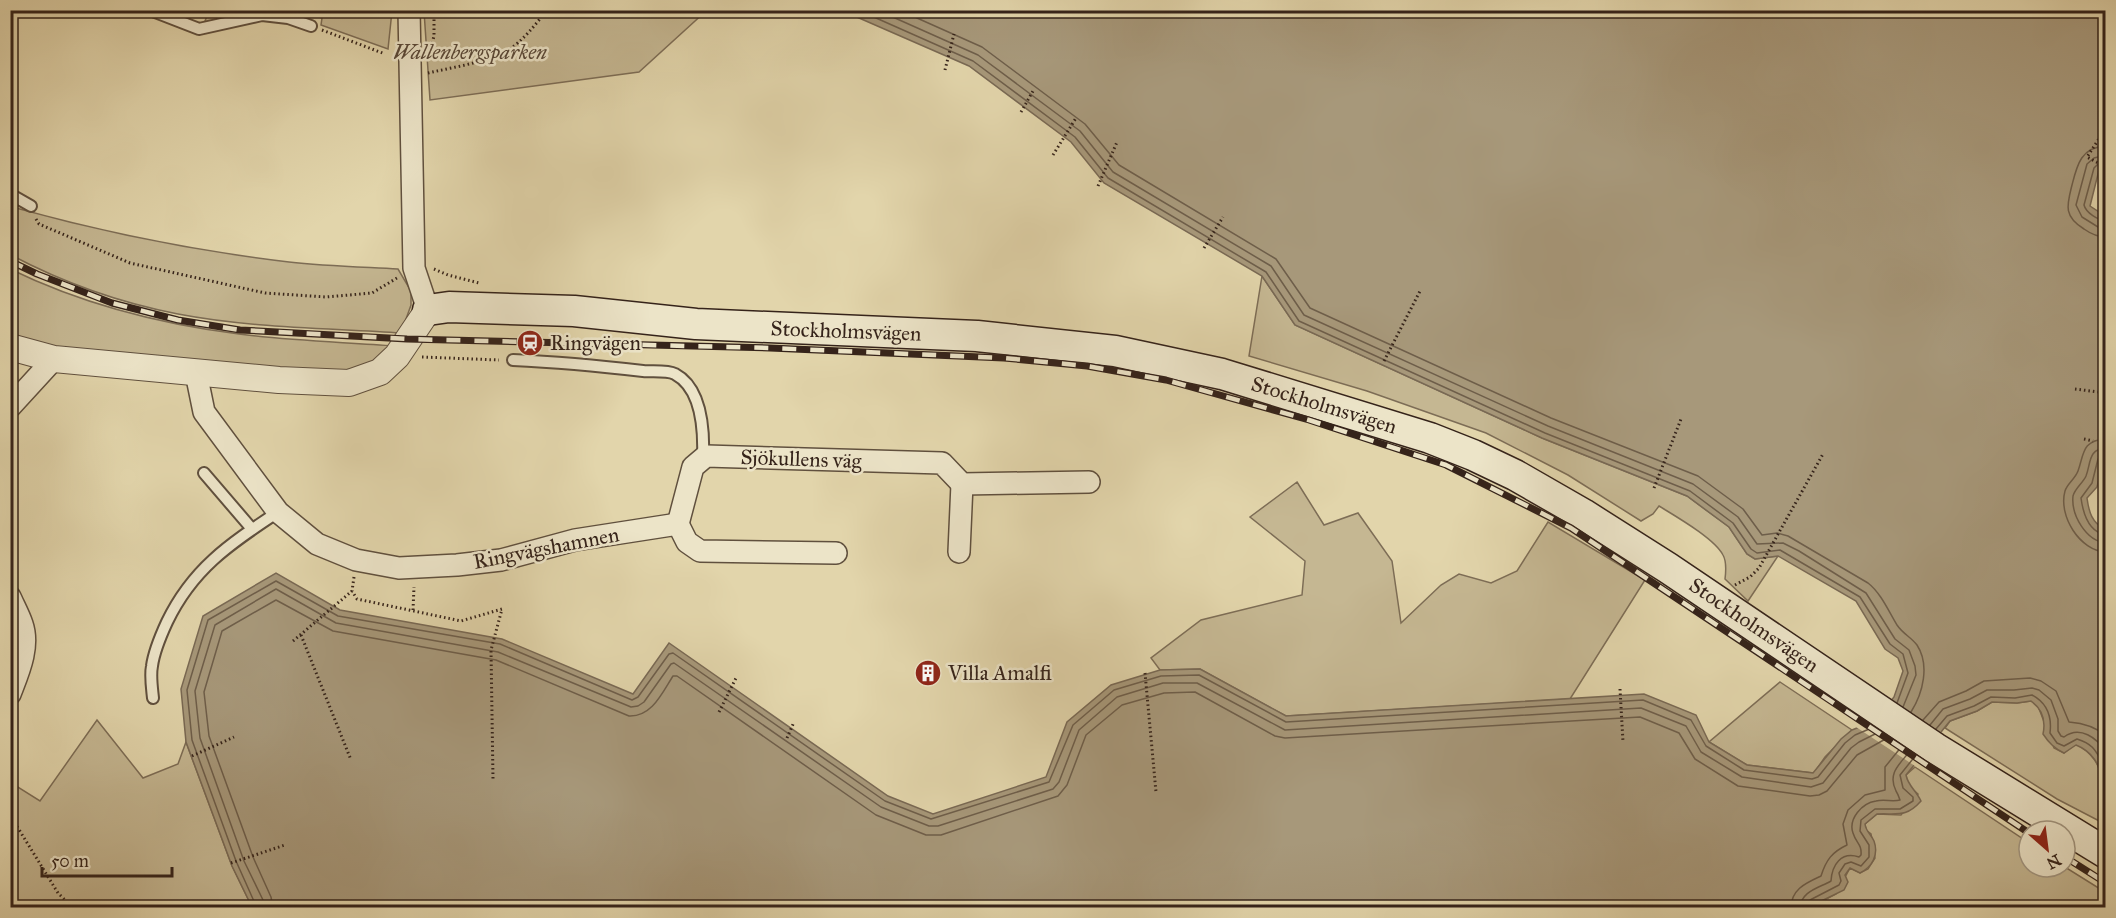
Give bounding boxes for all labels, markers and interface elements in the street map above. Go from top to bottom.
park label: Wallenbergsparken [393,39,547,65]
street label: Stockholmsvägen [770,315,922,347]
station icon: Ringvägen [515,328,545,358]
place label: Ringvägen [550,330,641,356]
street label: Stockholmsvägen [1248,371,1400,439]
street label: Sjökullens väg [740,444,862,474]
street label: Ringvägshamnen [471,521,621,575]
street label: Stockholmsvägen [1684,572,1824,678]
building icon: Villa Amalfi [913,658,943,688]
place label: Villa Amalfi [947,660,1052,686]
north arrow [2017,819,2077,879]
scale bar [42,840,172,878]
text: 50 m [51,850,89,872]
text: N [2043,850,2064,874]

